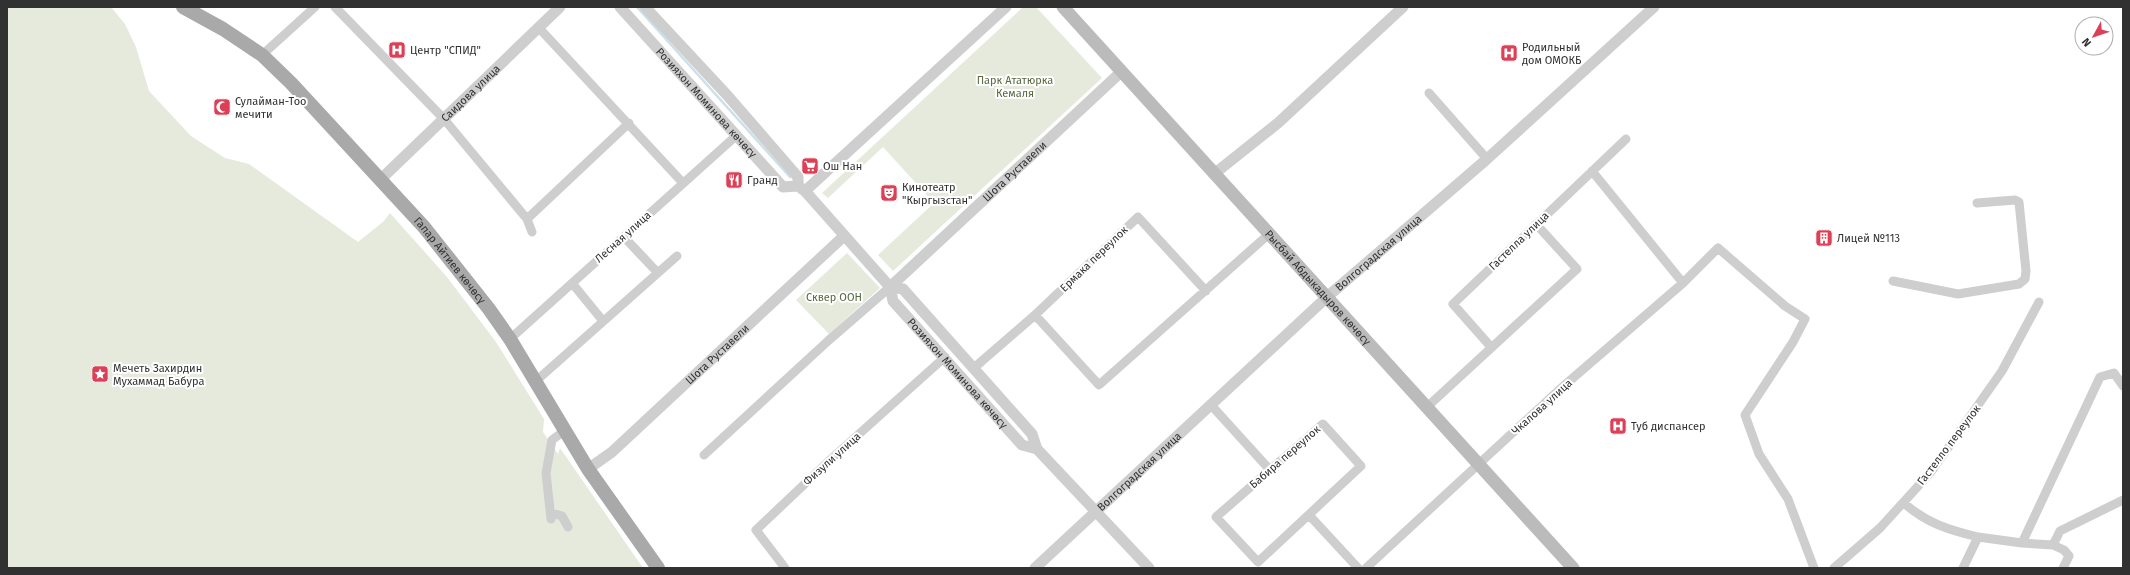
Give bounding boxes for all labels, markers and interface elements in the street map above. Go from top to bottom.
north arrow [2074,16,2114,56]
text: N [2079,35,2094,49]
hospital icon: Центр "СПИД" [387,40,407,60]
place label: Родильный дом ОМОКБ [1522,41,1582,67]
hospital icon: Родильный дом ОМОКБ [1499,43,1519,63]
place label: Центр "СПИД" [410,44,481,57]
street label: Розияхон Моминова көчөсү [654,45,760,161]
street label: Саидова улица [438,62,503,124]
park label: Парк Ататюрка Кемаля [977,74,1053,100]
place label: Сулайман-Тоо мечити [235,95,307,121]
mosque icon: Сулайман-Тоо мечити [212,97,232,117]
street label: Шота Руставели [980,138,1049,204]
supermarket icon: Ош Нан [800,156,820,176]
place label: Ош Нан [823,160,862,173]
restaurant icon: Гранд [724,170,744,190]
place label: Гранд [747,174,778,187]
place label: Кинотеатр "Кыргызстан" [902,181,972,207]
theatre icon: Кинотеатр "Кыргызстан" [879,183,899,203]
street label: Лесная улица [592,209,654,265]
street label: Гастелла улица [1486,209,1552,273]
street label: Волгоградская улица [1332,212,1424,294]
street label: Гапар Айтиев көчөсү [411,214,489,307]
street label: Ермака переулок [1057,223,1131,295]
street label: Рысбай Абдыкадыров көчөсү [1262,227,1374,348]
building icon: Лицей №113 [1814,228,1834,248]
place label: Лицей №113 [1837,232,1900,245]
park label: Сквер ООН [806,291,862,304]
street label: Розияхон Моминова көчөсү [905,315,1011,432]
street label: Шота Руставели [683,321,752,387]
place label: Мечеть Захирдин Мухаммад Бабура [113,362,204,388]
place icon: Мечеть Захирдин Мухаммад Бабура [90,364,110,384]
street label: Чкалова улица [1509,377,1575,437]
street label: Гастелло переулок [1915,402,1984,488]
hospital icon: Туб диспансер [1608,416,1628,436]
place label: Туб диспансер [1631,420,1706,433]
street label: Бабира переулок [1247,423,1323,491]
street label: Волгоградская улица [1094,429,1184,514]
street label: Физули улица [801,430,863,488]

